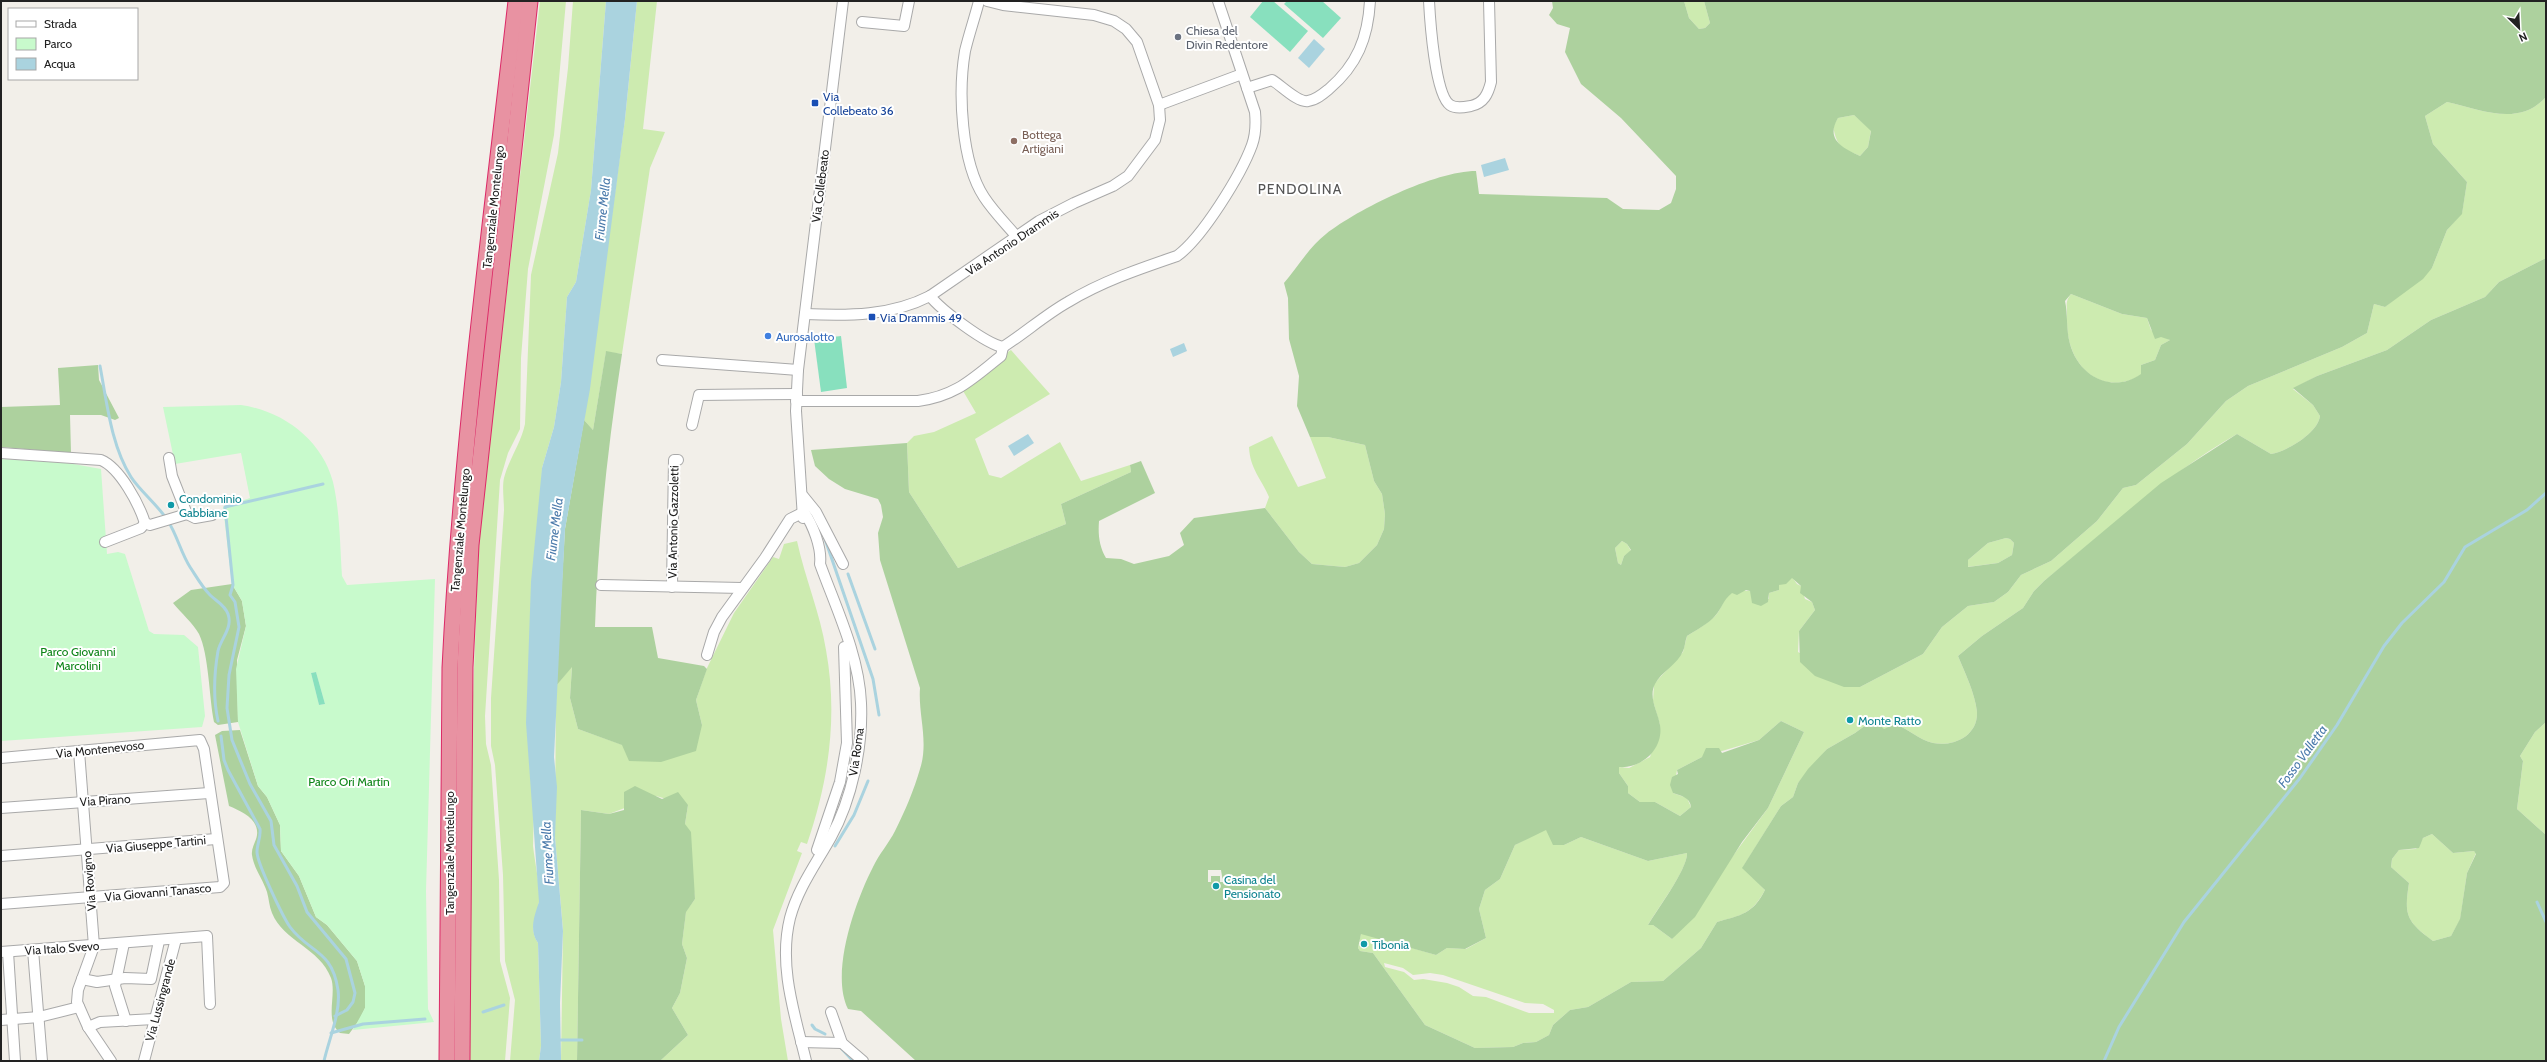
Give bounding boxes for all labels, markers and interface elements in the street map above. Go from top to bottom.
legend [8,8,138,80]
north arrow [2499,8,2539,48]
text: Strada [44,16,77,31]
place label: Chiesa del Divin Redentore [1186,23,1268,52]
text: N [2517,29,2529,45]
marker: Chiesa del Divin Redentore [1173,32,1183,42]
text: Parco [44,36,72,51]
text: Acqua [44,56,76,71]
place label: Via Collebeato 36 [823,89,894,118]
marker: Via Collebeato 36 [810,98,820,108]
place label: Bottega Artigiani [1022,127,1064,156]
marker: Bottega Artigiani [1009,136,1019,146]
street label: Tangenziale Montelungo [479,144,507,269]
street label: Via Collebeato [808,148,832,223]
water label: Fiume Mella [591,177,613,241]
district label: PENDOLINA [1258,180,1342,198]
street label: Via Antonio Drammis [963,205,1061,279]
place label: Via Drammis 49 [880,310,962,325]
marker: Via Drammis 49 [867,312,877,322]
place label: Aurosalotto [776,329,835,344]
marker: Aurosalotto [763,331,773,341]
street label: Via Antonio Gazzoletti [665,465,681,579]
street label: Tangenziale Montelungo [447,467,473,592]
place label: Condominio Gabbiane [179,491,242,520]
water label: Fiume Mella [542,497,566,561]
marker: Condominio Gabbiane [166,500,176,510]
park label: Parco Giovanni Marcolini [40,644,116,673]
place label: Monte Ratto [1858,713,1922,728]
marker: Monte Ratto [1845,715,1855,725]
water label: Fosso Valletta [2274,722,2330,790]
street label: Via Roma [845,727,867,777]
street label: Via Montenevoso [55,737,145,761]
park label: Parco Ori Martin [308,774,390,789]
street label: Via Pirano [79,791,131,809]
street label: Tangenziale Montelungo [442,791,457,915]
water label: Fiume Mella [537,821,557,885]
street label: Via Giuseppe Tartini [106,832,206,856]
street label: Via Rovigno [79,850,99,912]
place label: Casina del Pensionato [1224,872,1281,901]
street label: Via Giovanni Tanasco [104,880,212,904]
marker: Casina del Pensionato [1211,881,1221,891]
place label: Tibonia [1372,937,1409,952]
street label: Via Italo Svevo [24,938,100,958]
marker: Tibonia [1359,939,1369,949]
street label: Via Lussingrande [142,957,178,1043]

